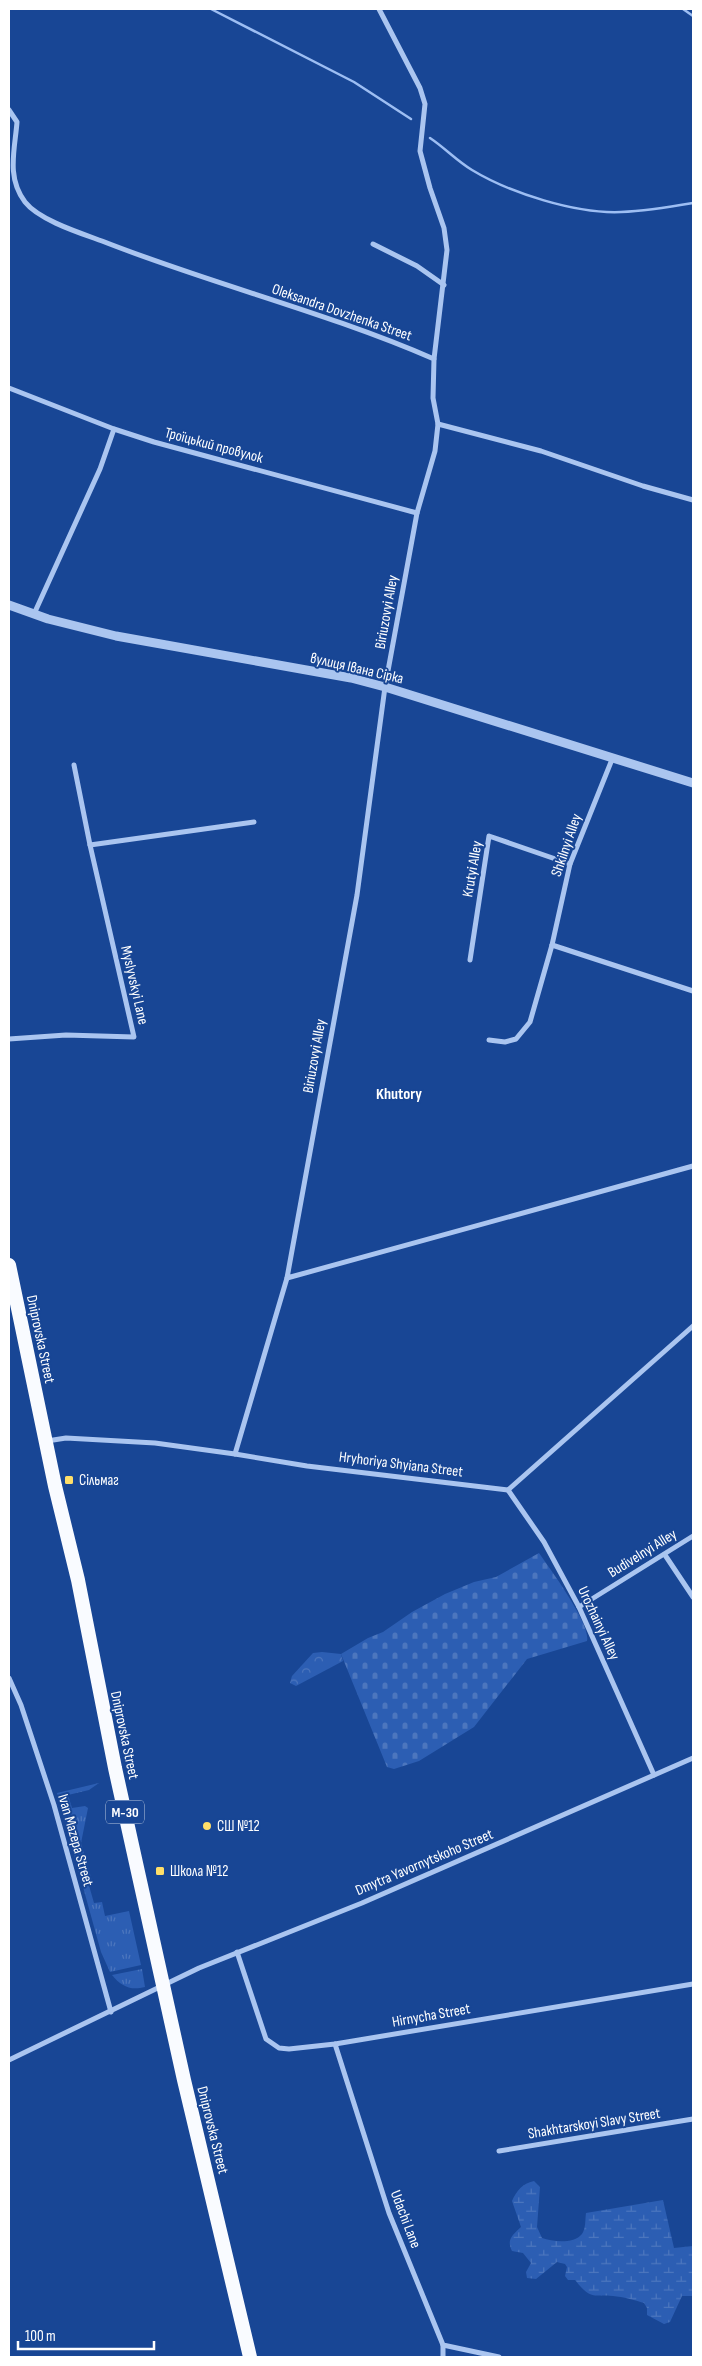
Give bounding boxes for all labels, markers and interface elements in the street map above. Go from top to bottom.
street label: Oleksandra Dovzhenka Street [269,280,415,346]
street label: Троїцький провулок [163,423,265,468]
street label: Biriuzovyi Alley [371,573,402,651]
street label: вулиця Івана Сірка [308,649,406,688]
street label: Shkilnyi Alley [547,811,586,879]
street label: Krutyi Alley [458,839,487,899]
street label: Myslyvskyi Lane [116,944,153,1026]
street label: Biriuzovyi Alley [299,1017,330,1095]
district label: Khutory [376,1085,422,1104]
street label: Dniprovska Street [22,1293,59,1385]
street label: Hryhoriya Shyiana Street [338,1447,464,1482]
place label: Сільмаг [79,1471,119,1490]
marker: Сільмаг [63,1474,75,1486]
street label: Budivelnyi Alley [604,1525,680,1582]
street label: Urozhainyi Alley [573,1583,624,1663]
street label: Dniprovska Street [106,1689,143,1781]
street label: Ivan Mazepa Street [53,1792,98,1889]
road number: М-30 [106,1800,144,1824]
place label: СШ №12 [217,1817,260,1836]
marker: СШ №12 [201,1820,213,1832]
street label: Dmytra Yavornytskoho Street [352,1825,496,1900]
place label: Школа №12 [170,1862,229,1881]
marker: Школа №12 [154,1865,166,1877]
street label: Hirnycha Street [391,1999,472,2032]
street label: Dniprovska Street [192,2084,233,2176]
street label: Shakhtarskoyi Slavy Street [527,2104,662,2143]
street label: Udachi Lane [386,2187,425,2251]
scale bar [18,2318,154,2350]
text: 100 m [25,2327,56,2346]

